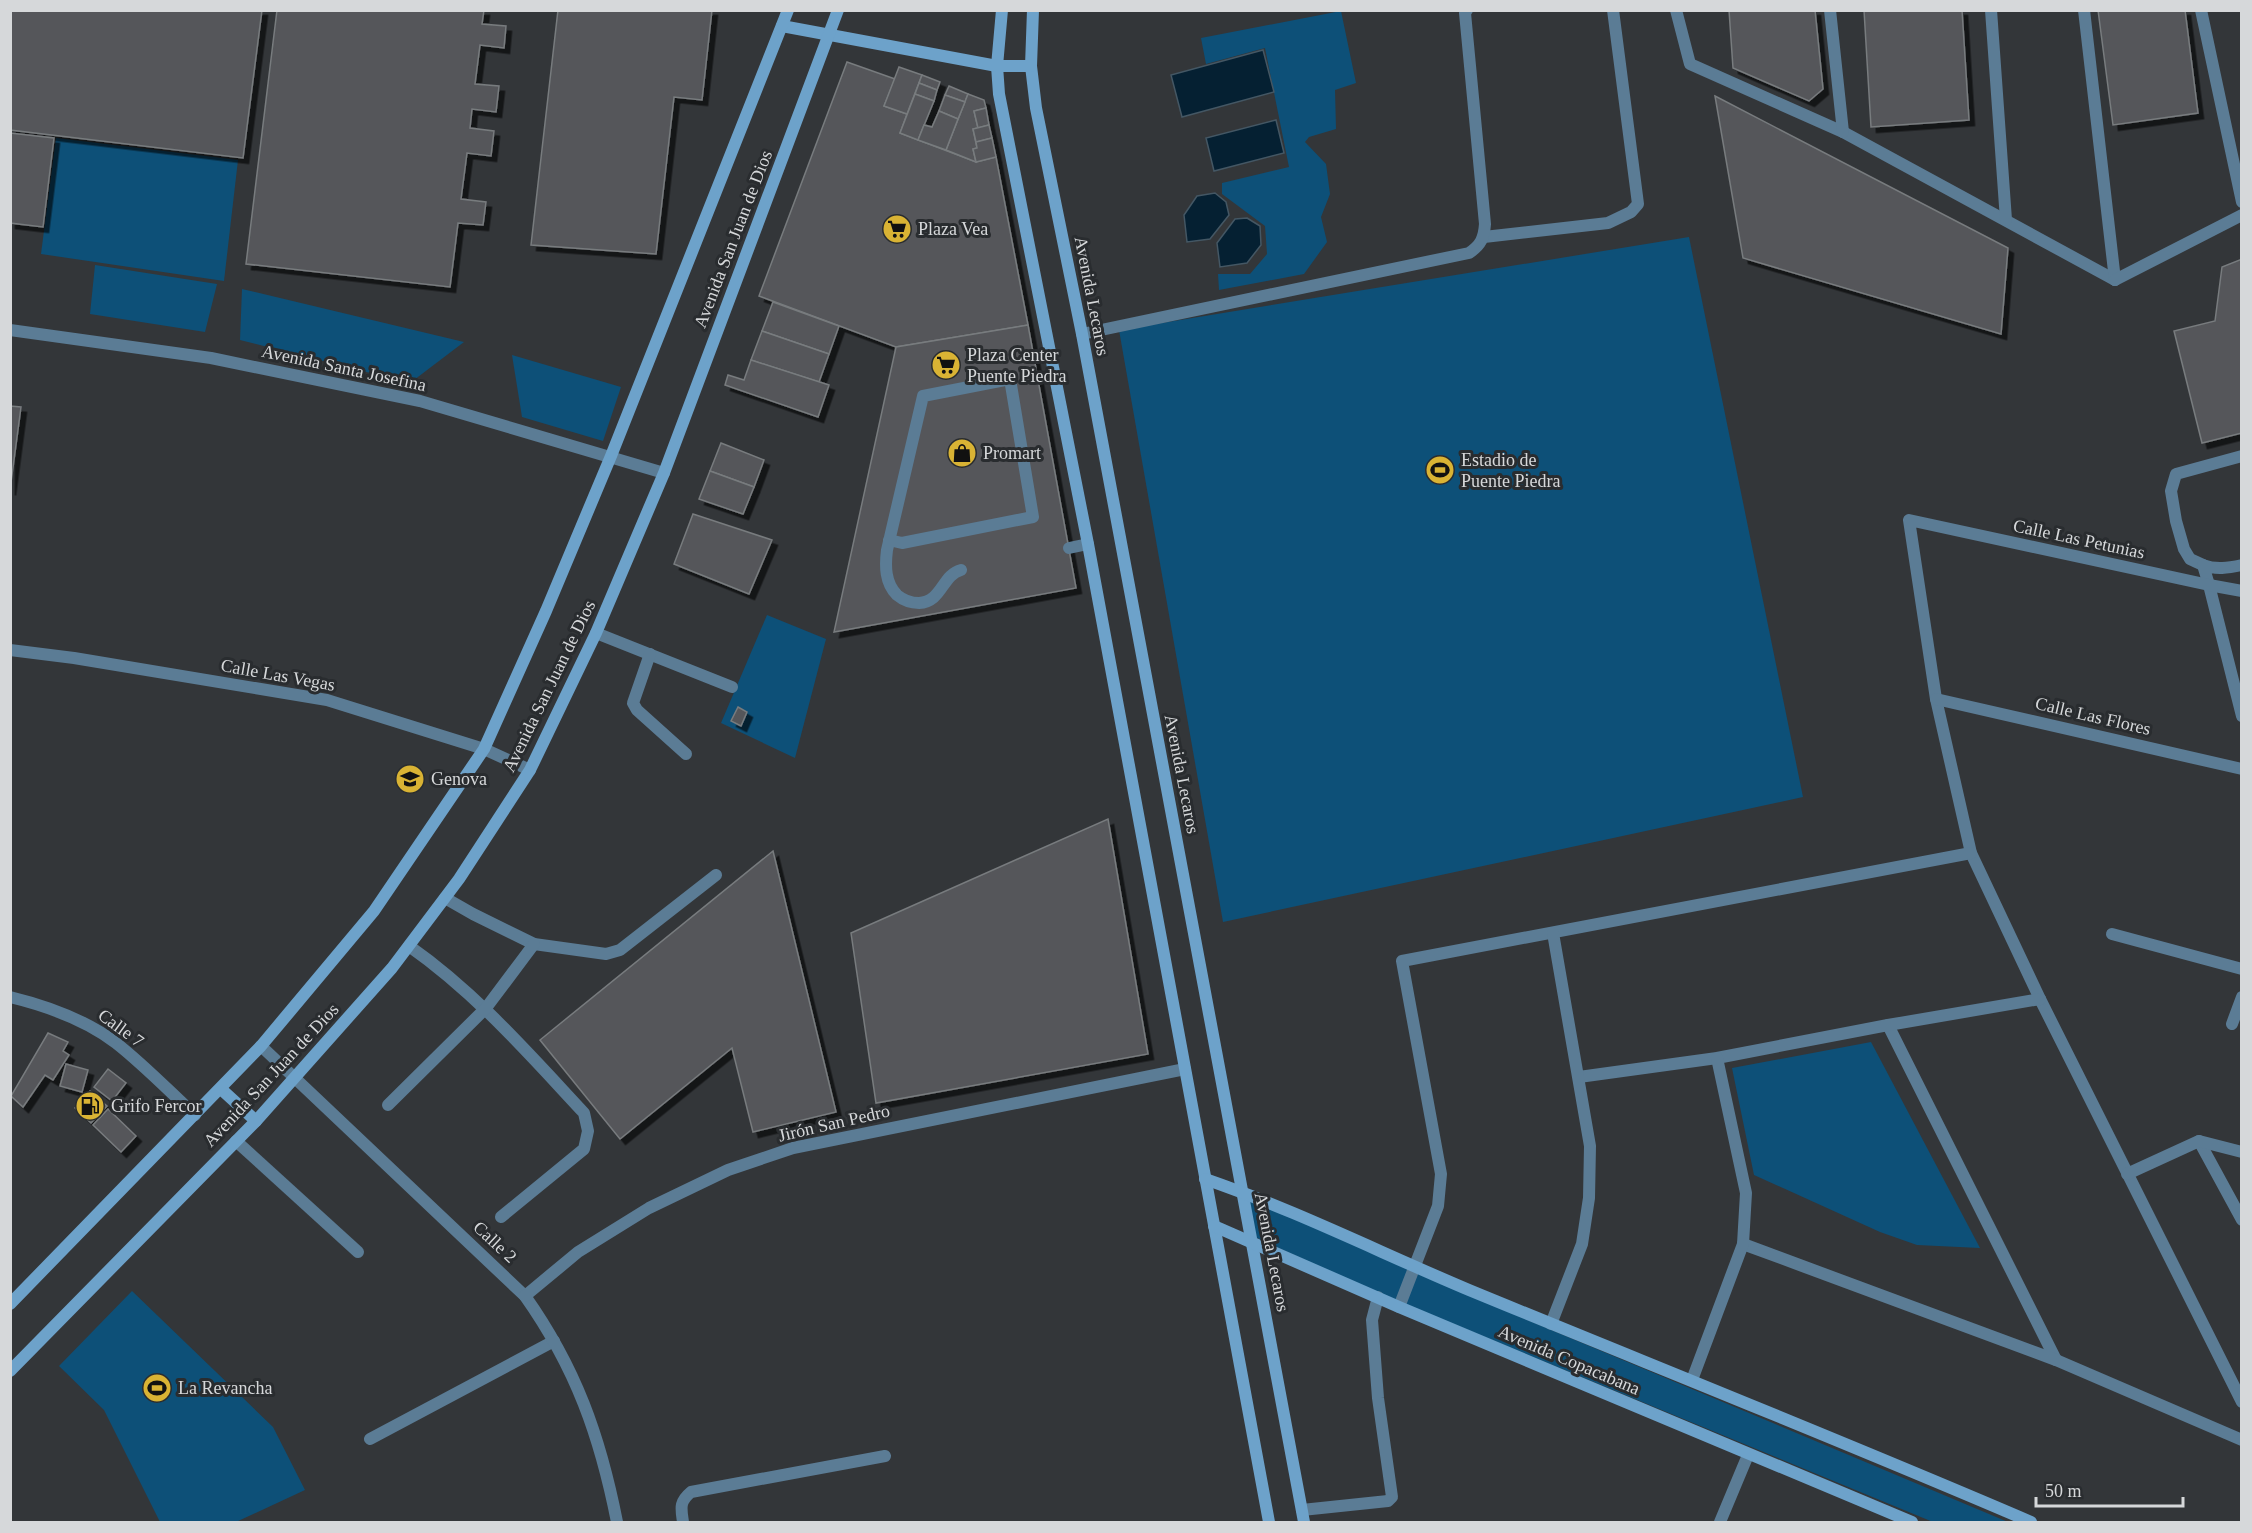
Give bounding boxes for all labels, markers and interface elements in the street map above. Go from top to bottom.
street label: Avenida San Juan de Dios [690,147,776,331]
supermarket icon: Plaza Vea [881,213,913,245]
place label: Plaza Vea [918,219,988,239]
street label: Avenida Lecaros [1071,235,1113,357]
street label: Avenida Santa Josefina [260,341,428,395]
place label: Plaza Center Puente Piedra [967,345,1066,386]
supermarket icon: Plaza Center Puente Piedra [930,349,962,381]
shop icon: Promart [946,437,978,469]
place label: Promart [983,443,1041,463]
place label: Estadio de Puente Piedra [1461,450,1560,491]
sports icon: Estadio de Puente Piedra [1424,454,1456,486]
street label: Calle Las Petunias [2011,515,2147,563]
street label: Avenida San Juan de Dios [499,597,599,775]
street label: Calle Las Vegas [219,655,337,695]
street label: Calle Las Flores [2033,693,2153,739]
street label: Avenida Lecaros [1161,713,1203,835]
school or university icon: Genova [394,763,426,795]
place label: Genova [431,769,487,789]
street label: Avenida San Juan de Dios [199,999,343,1151]
street label: Calle 7 [94,1005,148,1051]
fuel station icon: Grifo Fercor [74,1090,106,1122]
place label: Grifo Fercor [111,1096,201,1116]
street label: Jirón San Pedro [776,1100,892,1146]
street label: Avenida Lecaros [1251,1191,1293,1313]
street label: Calle 2 [469,1217,521,1267]
street label: Avenida Copacabana [1495,1321,1643,1399]
sports icon: La Revancha [141,1372,173,1404]
place label: La Revancha [178,1378,272,1398]
scale bar [2036,1470,2183,1508]
text: 50 m [2045,1481,2082,1501]

